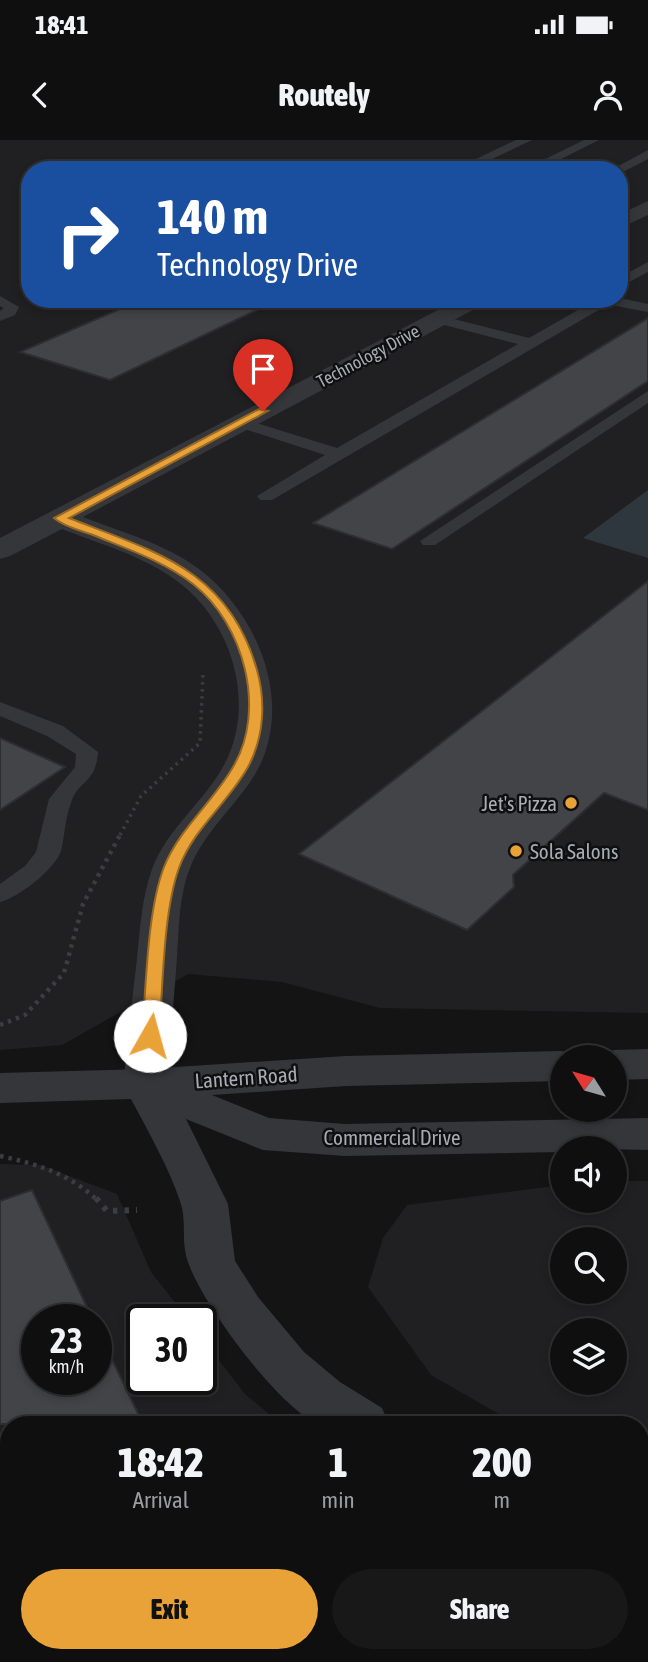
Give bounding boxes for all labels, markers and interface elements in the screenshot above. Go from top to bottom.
text: 18:41 [35,10,89,40]
icon: back [21,76,59,114]
text: Routely [278,76,370,113]
icon: person [589,76,627,114]
text: 140 m [157,188,268,244]
icon: right [42,189,133,280]
text: Technology Drive [157,246,358,283]
street label: Technology Drive [313,320,423,392]
pin [233,339,293,411]
icon: arrive [244,350,282,388]
place label: Jet's Pizza [481,791,557,815]
marker: Jet's Pizza [563,795,579,811]
place label: Sola Salons [530,839,618,863]
marker: Sola Salons [508,843,524,859]
position arrow [113,999,187,1073]
north arrow [550,1045,626,1122]
map controls [550,1045,627,1395]
street label: Lantern Road [194,1061,298,1093]
street label: Commercial Drive [324,1125,460,1149]
button: sound [550,1136,627,1213]
button: search [550,1227,627,1304]
speed limit sign: 30 [126,1304,217,1395]
button: layers [550,1318,627,1395]
text: 23 [50,1320,83,1360]
text: km/h [49,1356,84,1377]
text: 18:42 [118,1438,204,1486]
text: 1 [328,1438,348,1486]
text: 200 [472,1438,531,1486]
text: Arrival [133,1487,189,1513]
text: min [322,1487,355,1513]
text: m [494,1487,510,1513]
button: Exit [21,1569,318,1649]
button: Share [332,1569,628,1649]

